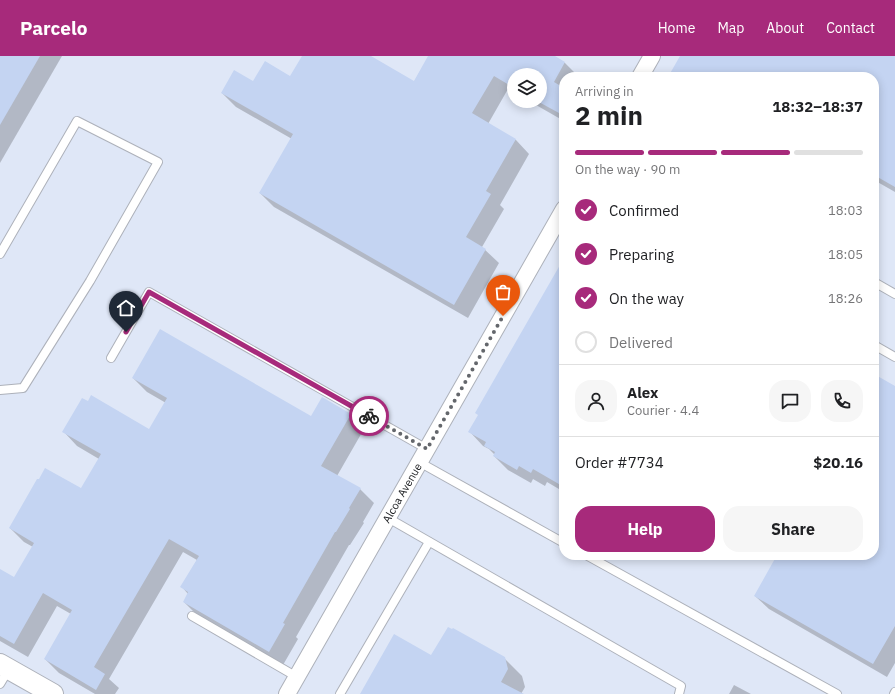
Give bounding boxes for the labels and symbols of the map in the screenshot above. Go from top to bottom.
pin [486,275,520,316]
pin [109,291,143,332]
courier [349,396,389,436]
street label: Alcoa Avenue [379,461,425,525]

